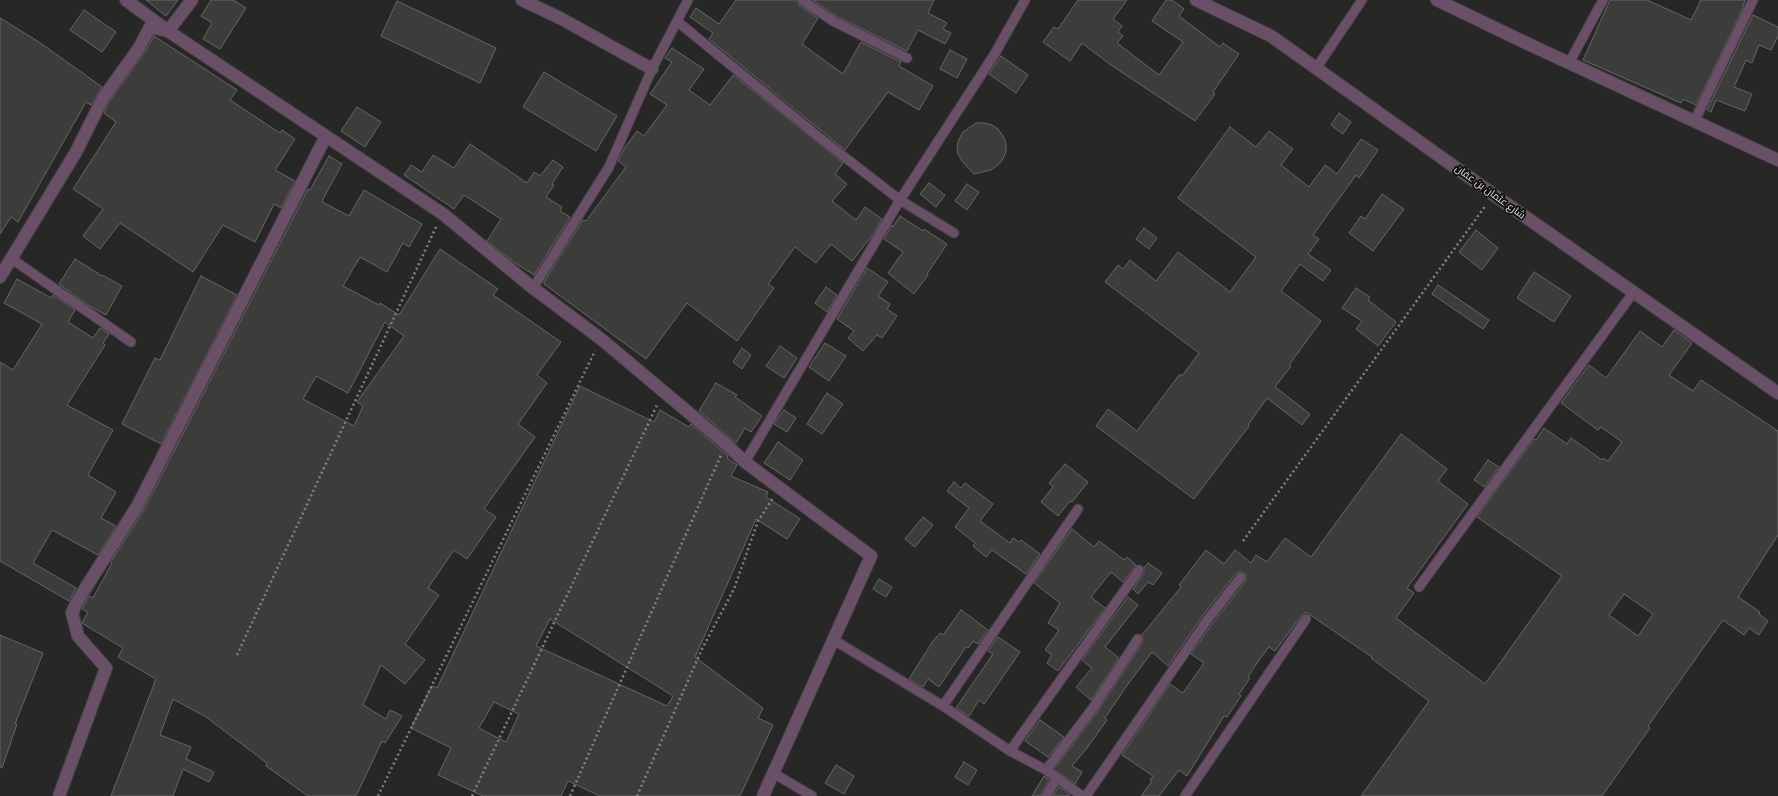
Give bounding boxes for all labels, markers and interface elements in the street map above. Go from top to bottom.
street label: شارع عثمان بن عفان [1452,162,1528,222]

